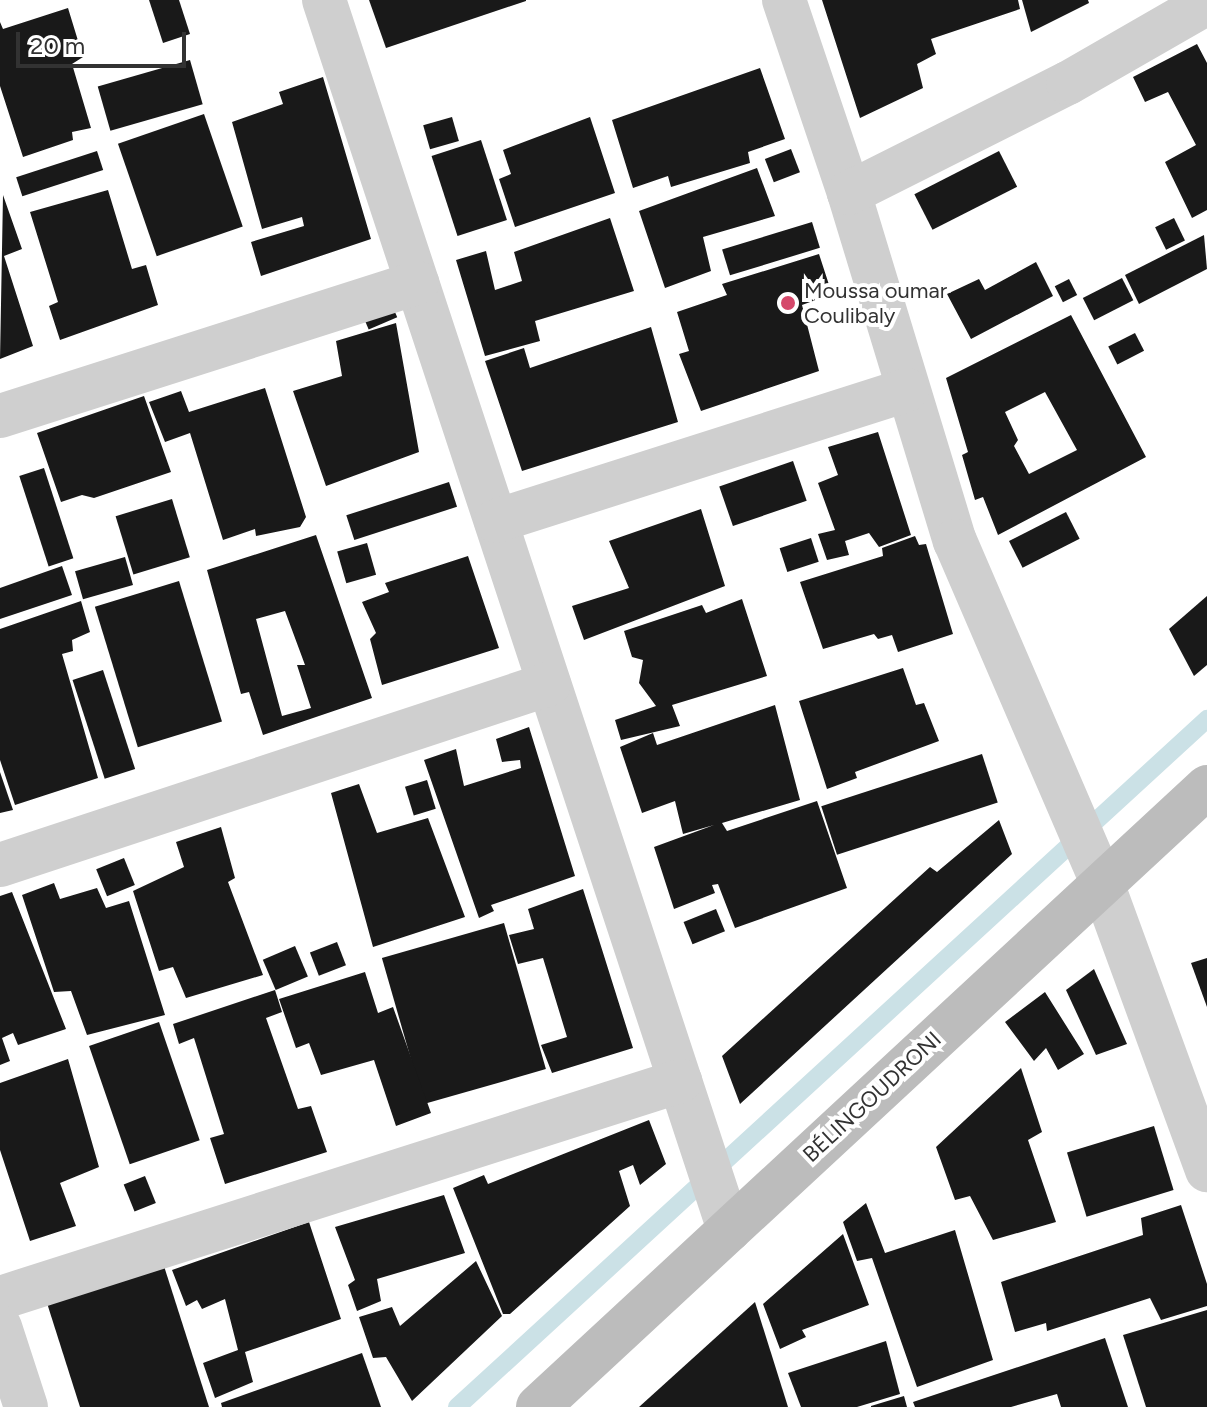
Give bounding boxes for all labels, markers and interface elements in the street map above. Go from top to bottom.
scale bar [20,16,190,66]
text: 20 m [30,31,85,60]
place label: Moussa oumar Coulibaly [804,277,947,328]
marker: Moussa oumar Coulibaly [779,294,797,312]
street label: BÉLINGOUDRONI [797,1026,947,1168]

